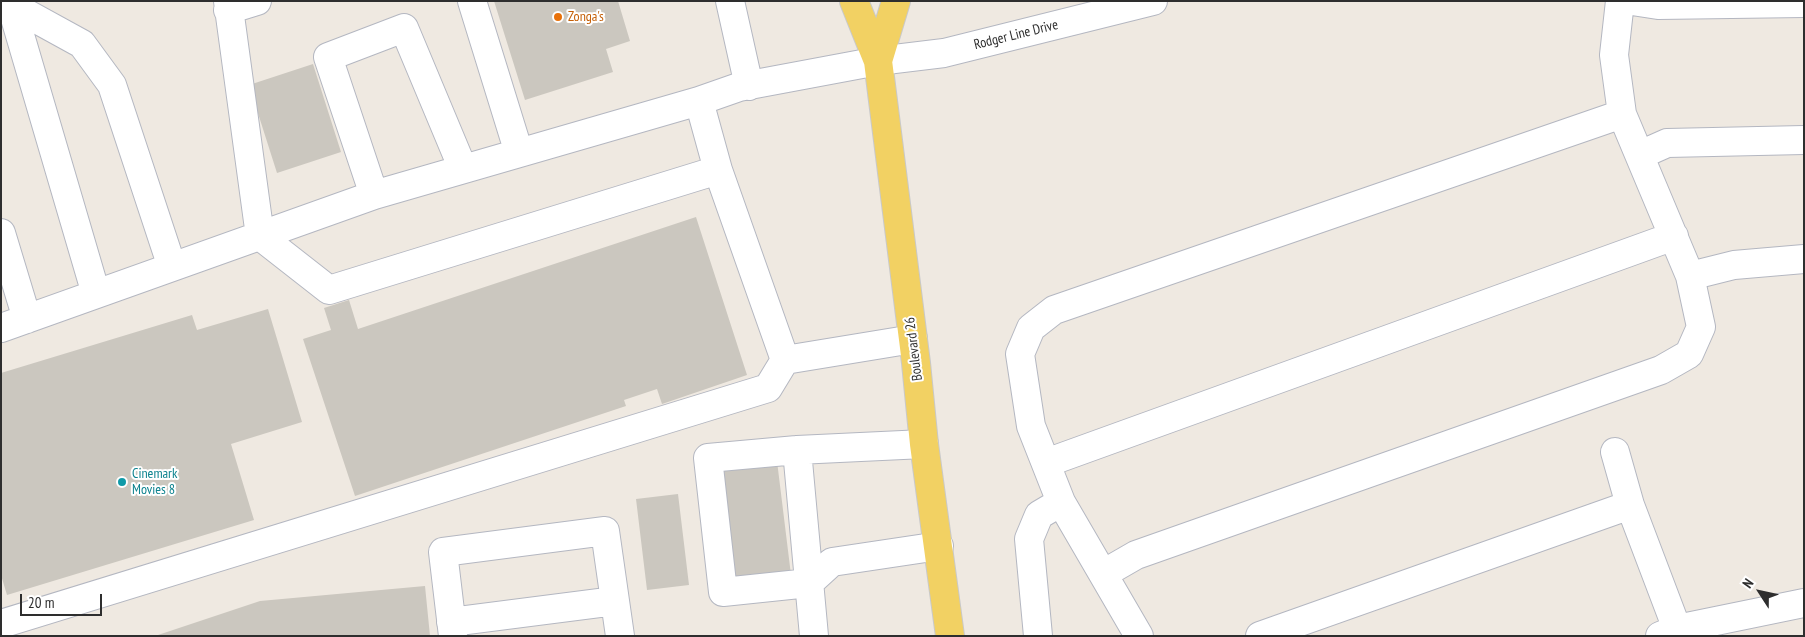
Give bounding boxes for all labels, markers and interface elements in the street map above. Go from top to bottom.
place label: Zonga's [568,9,604,25]
marker: Zonga's [552,11,564,23]
street label: Rodger Line Drive [972,16,1060,54]
street label: Boulevard 26 [902,316,926,382]
place label: Cinemark Movies 8 [132,466,177,498]
marker: Cinemark Movies 8 [116,476,128,488]
north arrow [1735,567,1785,617]
text: N [1738,575,1757,592]
scale bar [22,584,105,616]
text: 20 m [28,593,54,612]

